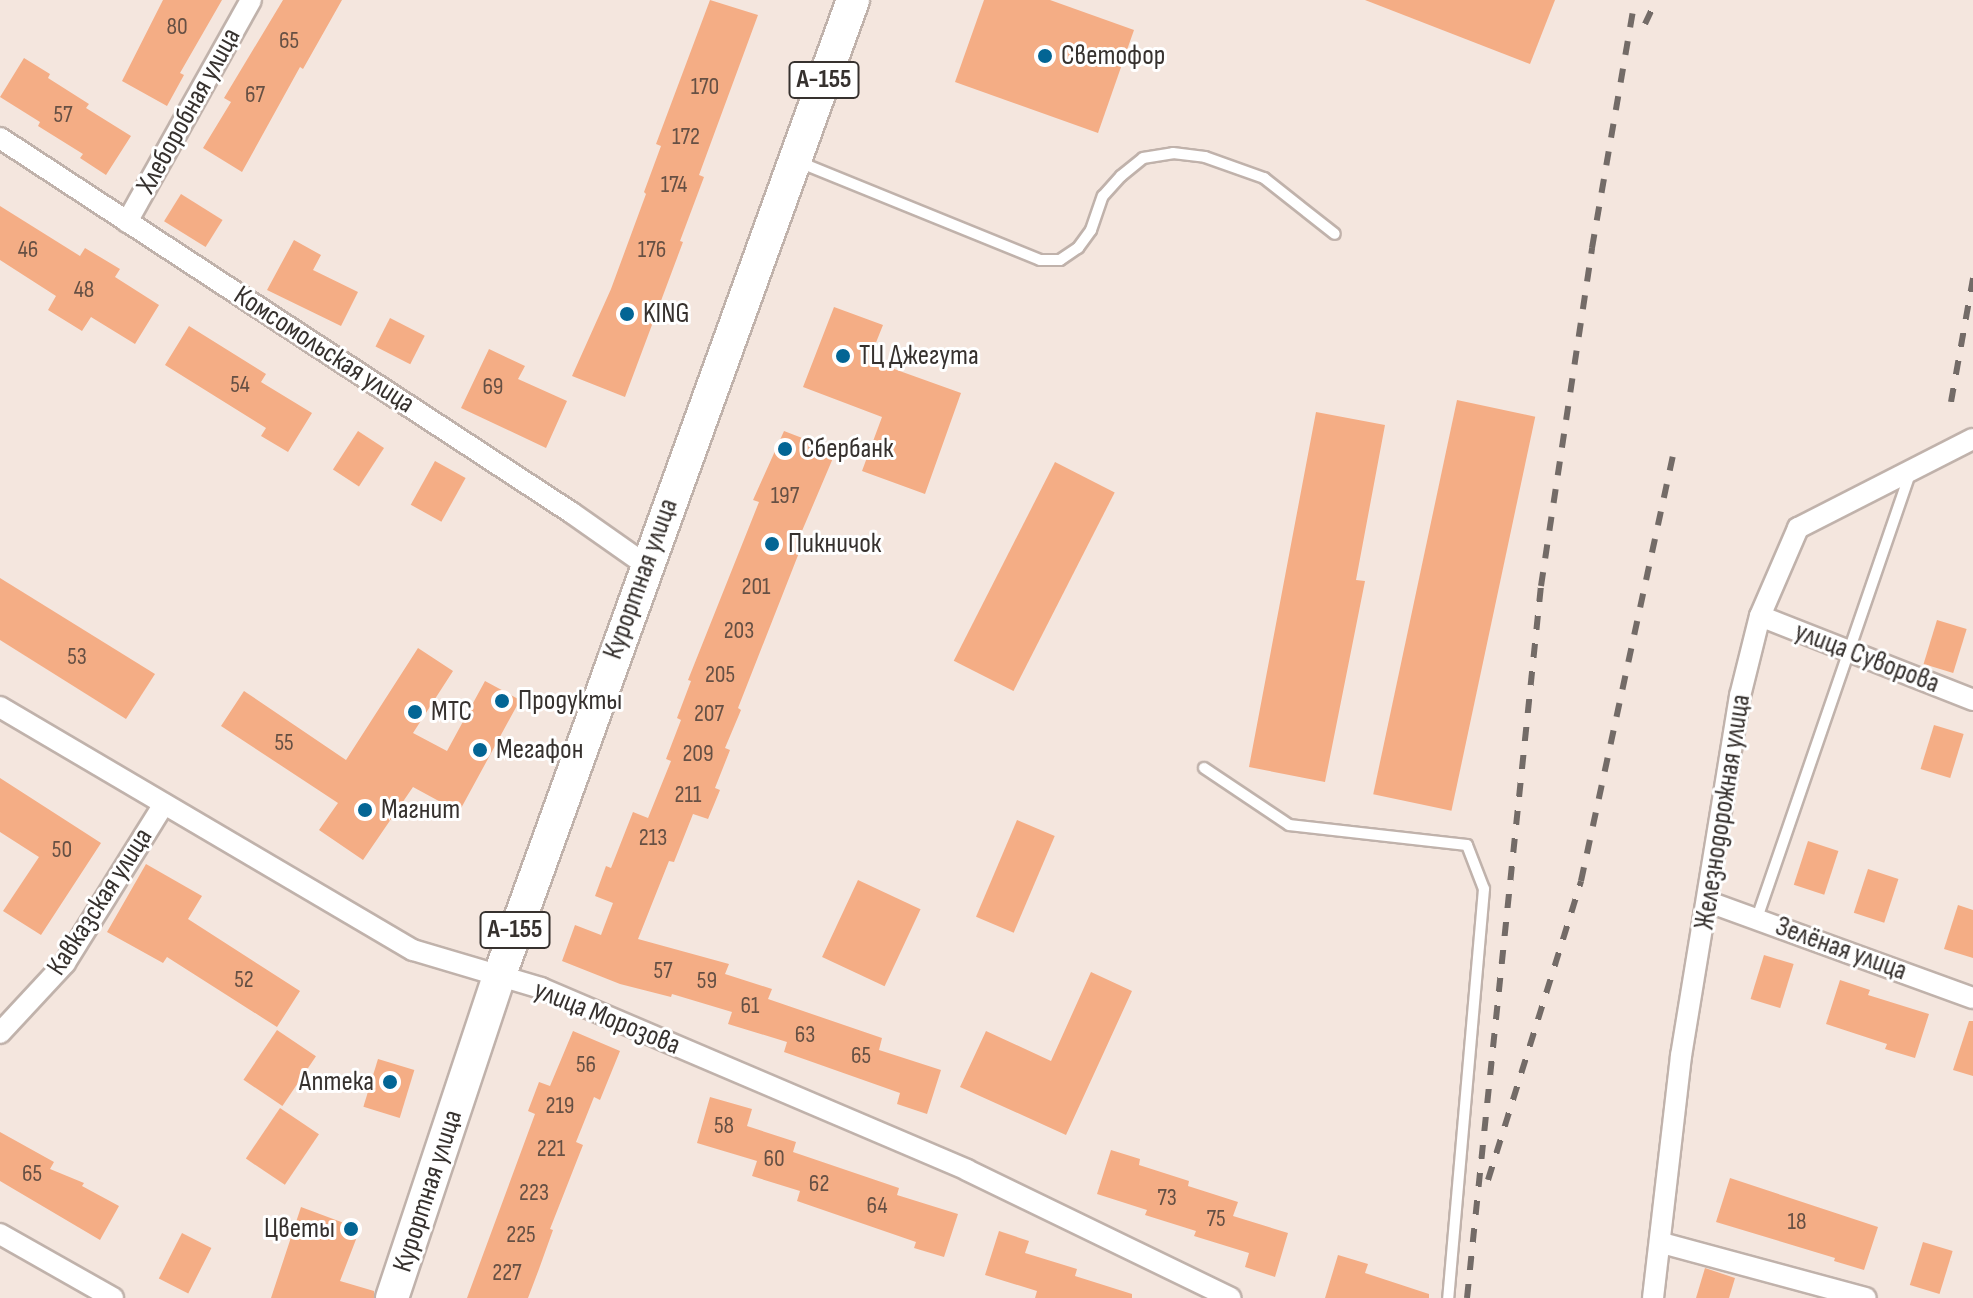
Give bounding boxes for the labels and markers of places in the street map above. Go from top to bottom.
place label: Светофор [1061,39,1165,73]
marker: Светофор [1036,47,1054,65]
place label: KING [643,297,690,331]
marker: KING [618,305,636,323]
place label: ТЦ Джегута [859,339,979,373]
marker: ТЦ Джегута [834,347,852,365]
place label: Сбербанк [801,432,894,466]
marker: Сбербанк [776,440,794,458]
place label: Пикничок [788,527,881,561]
marker: Пикничок [763,535,781,553]
place label: Продукты [518,684,622,718]
marker: Продукты [493,692,511,710]
place label: МТС [431,695,472,729]
marker: МТС [406,703,424,721]
place label: Мегафон [496,733,583,767]
marker: Мегафон [471,741,489,759]
place label: Магнит [381,793,460,827]
marker: Магнит [356,801,374,819]
place label: Аптека [299,1065,374,1099]
marker: Аптека [381,1073,399,1091]
place label: Цветы [264,1212,335,1246]
marker: Цветы [342,1220,360,1238]

